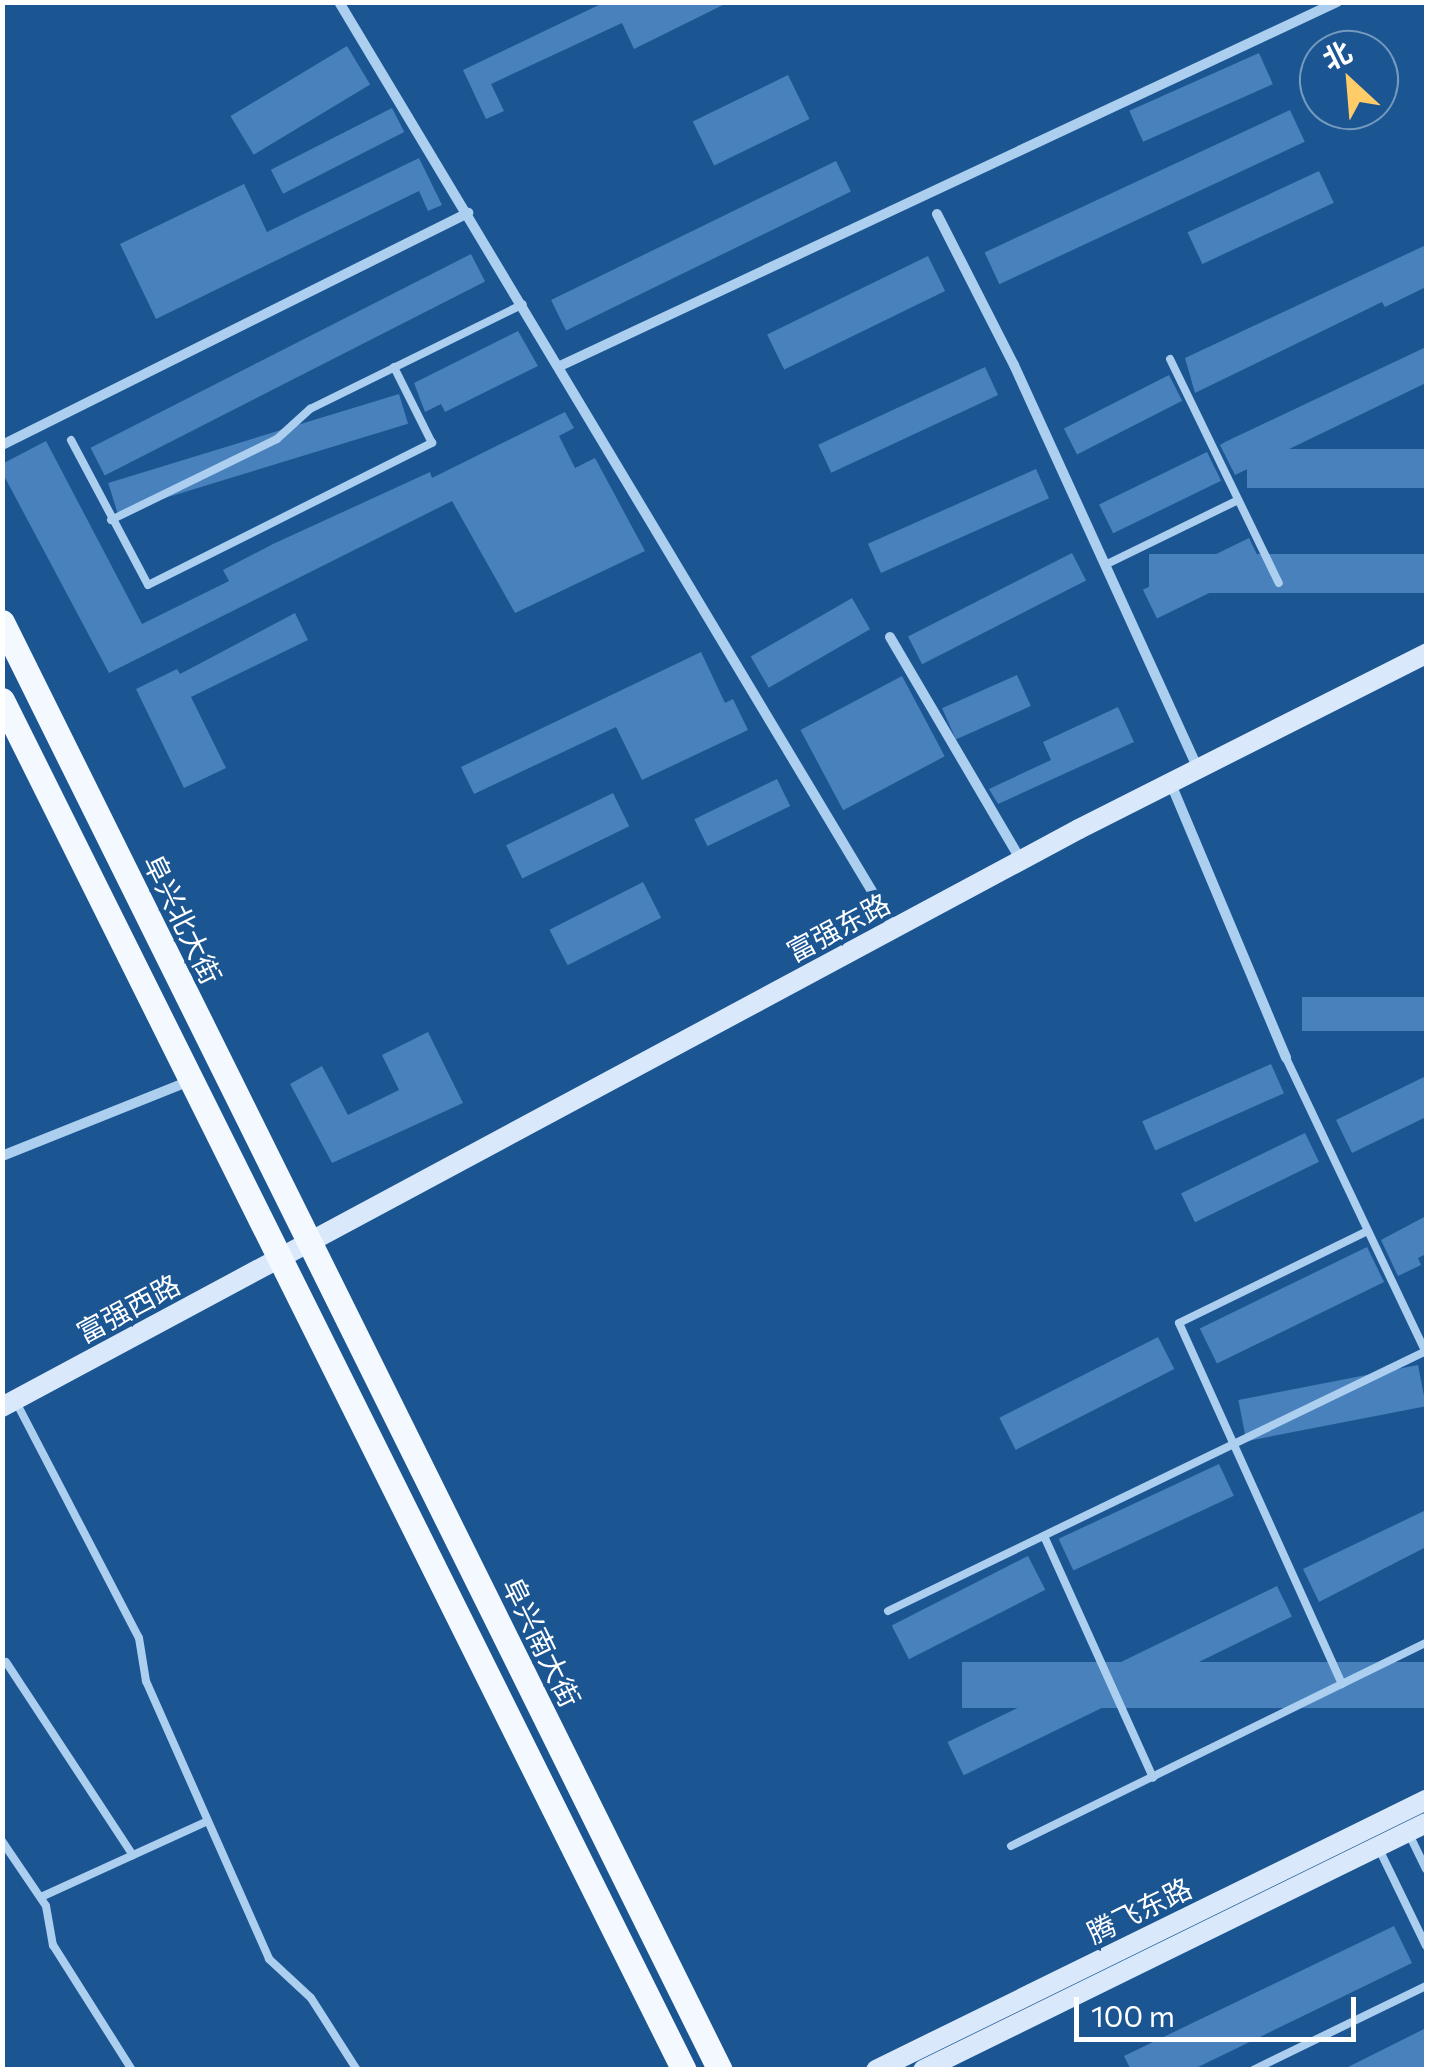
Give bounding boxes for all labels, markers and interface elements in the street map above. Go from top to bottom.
north arrow [1299,30,1399,130]
text: 北 [1317,33,1357,76]
street label: 阜兴北大街 [137,849,229,989]
street label: 富强东路 [781,886,895,968]
street label: 富强西路 [71,1267,185,1349]
street label: 阜兴南大街 [496,1572,588,1712]
street label: 腾飞东路 [1081,1870,1197,1950]
scale bar [1079,1977,1362,2039]
text: 100 m [1091,1996,1175,2033]

